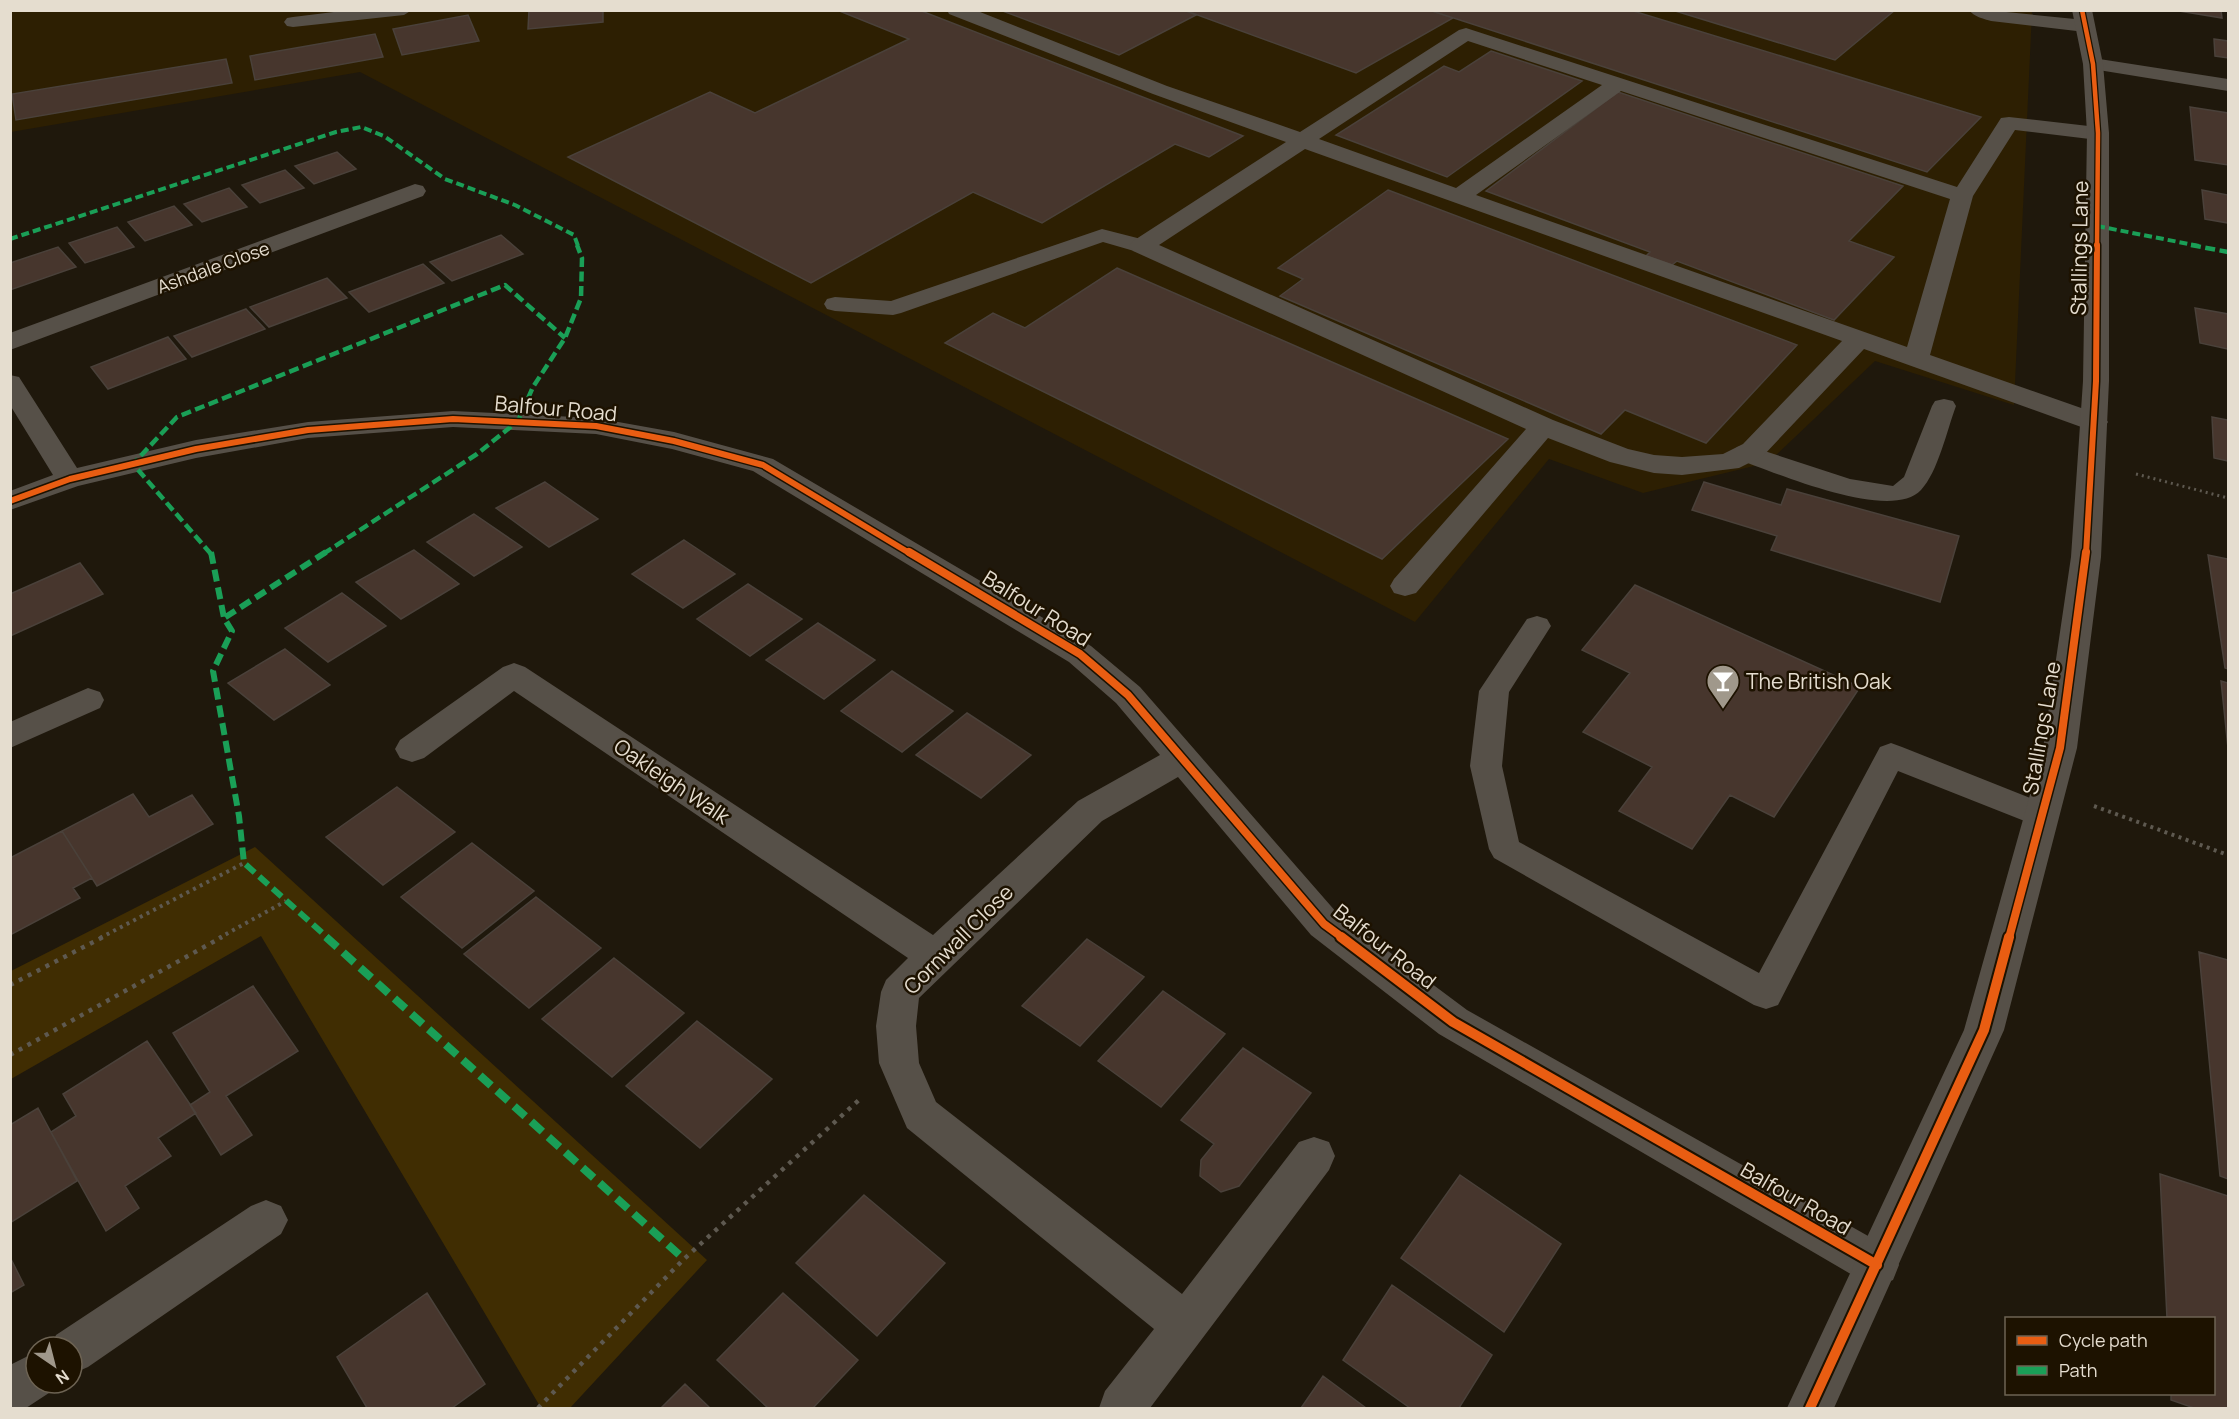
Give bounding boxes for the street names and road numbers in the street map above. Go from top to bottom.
street label: Stallings Lane [2064,180,2094,316]
street label: Ashdale Close [153,236,273,298]
street label: Balfour Road [494,389,618,427]
street label: Balfour Road [977,564,1097,652]
street label: Stallings Lane [2015,659,2067,797]
street label: Oakleigh Walk [609,732,736,830]
street label: Cornwall Close [897,878,1019,1000]
street label: Balfour Road [1328,897,1442,995]
street label: Balfour Road [1736,1155,1856,1241]

